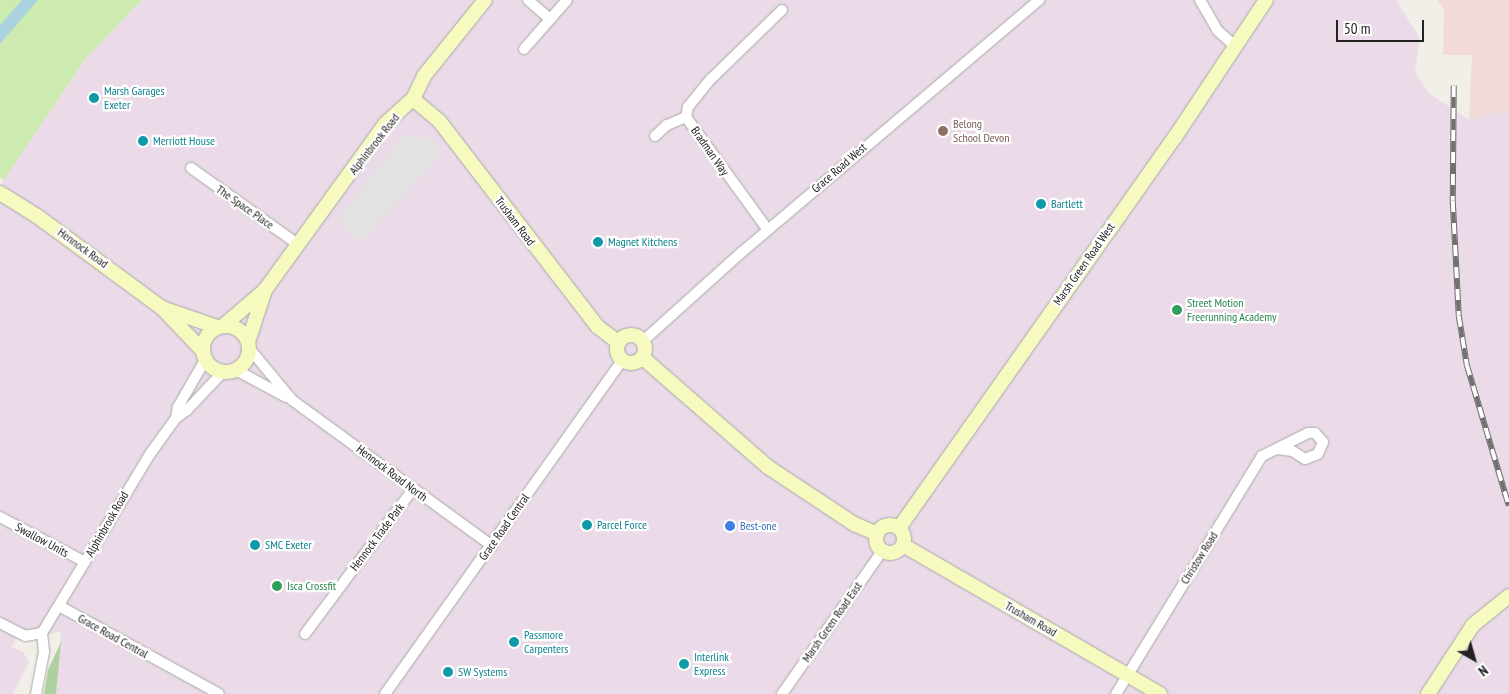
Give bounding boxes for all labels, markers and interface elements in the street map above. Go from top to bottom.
scale bar [1339,10,1426,42]
text: 50 m [1344,19,1370,38]
place label: Marsh Garages Exeter [104,84,165,112]
marker: Marsh Garages Exeter [88,92,100,104]
street label: Alphinbrook Road [346,111,402,177]
place label: Belong School Devon [953,117,1010,145]
street label: Bradman Way [688,124,732,178]
marker: Belong School Devon [937,125,949,137]
place label: Merriott House [153,134,215,148]
marker: Merriott House [137,135,149,147]
street label: Grace Road West [808,140,870,196]
street label: The Space Place [213,182,277,232]
street label: Trusham Road [492,194,538,248]
place label: Bartlett [1051,197,1083,211]
marker: Bartlett [1035,198,1047,210]
street label: Marsh Green Road West [1050,220,1118,308]
street label: Hennock Road [55,225,111,271]
place label: Magnet Kitchens [608,235,677,249]
marker: Magnet Kitchens [592,236,604,248]
place label: Street Motion Freerunning Academy [1187,296,1277,324]
marker: Street Motion Freerunning Academy [1171,304,1183,316]
street label: Hennock Road North [354,442,430,504]
street label: Alphinbrook Road [82,489,132,559]
street label: Grace Road Central [476,491,532,563]
street label: Hennock Trade Park [347,500,407,574]
place label: Parcel Force [597,518,647,532]
marker: Parcel Force [581,519,593,531]
place label: Best-one [740,519,777,533]
street label: Swallow Units [13,520,71,560]
marker: Best-one [724,520,736,532]
street label: Christow Road [1177,529,1221,587]
place label: SMC Exeter [265,538,312,552]
marker: SMC Exeter [249,539,261,551]
place label: Isca Crossfit [287,579,336,593]
street label: Marsh Green Road East [799,579,865,665]
marker: Isca Crossfit [271,580,283,592]
street label: Trusham Road [1002,598,1060,640]
street label: Grace Road Central [75,611,151,661]
place label: Passmore Carpenters [524,628,568,656]
north arrow [1449,634,1499,684]
marker: Passmore Carpenters [508,636,520,648]
place label: Interlink Express [694,650,729,678]
marker: Interlink Express [678,658,690,670]
text: N [1475,661,1492,680]
place label: SW Systems [458,665,507,679]
marker: SW Systems [442,666,454,678]

